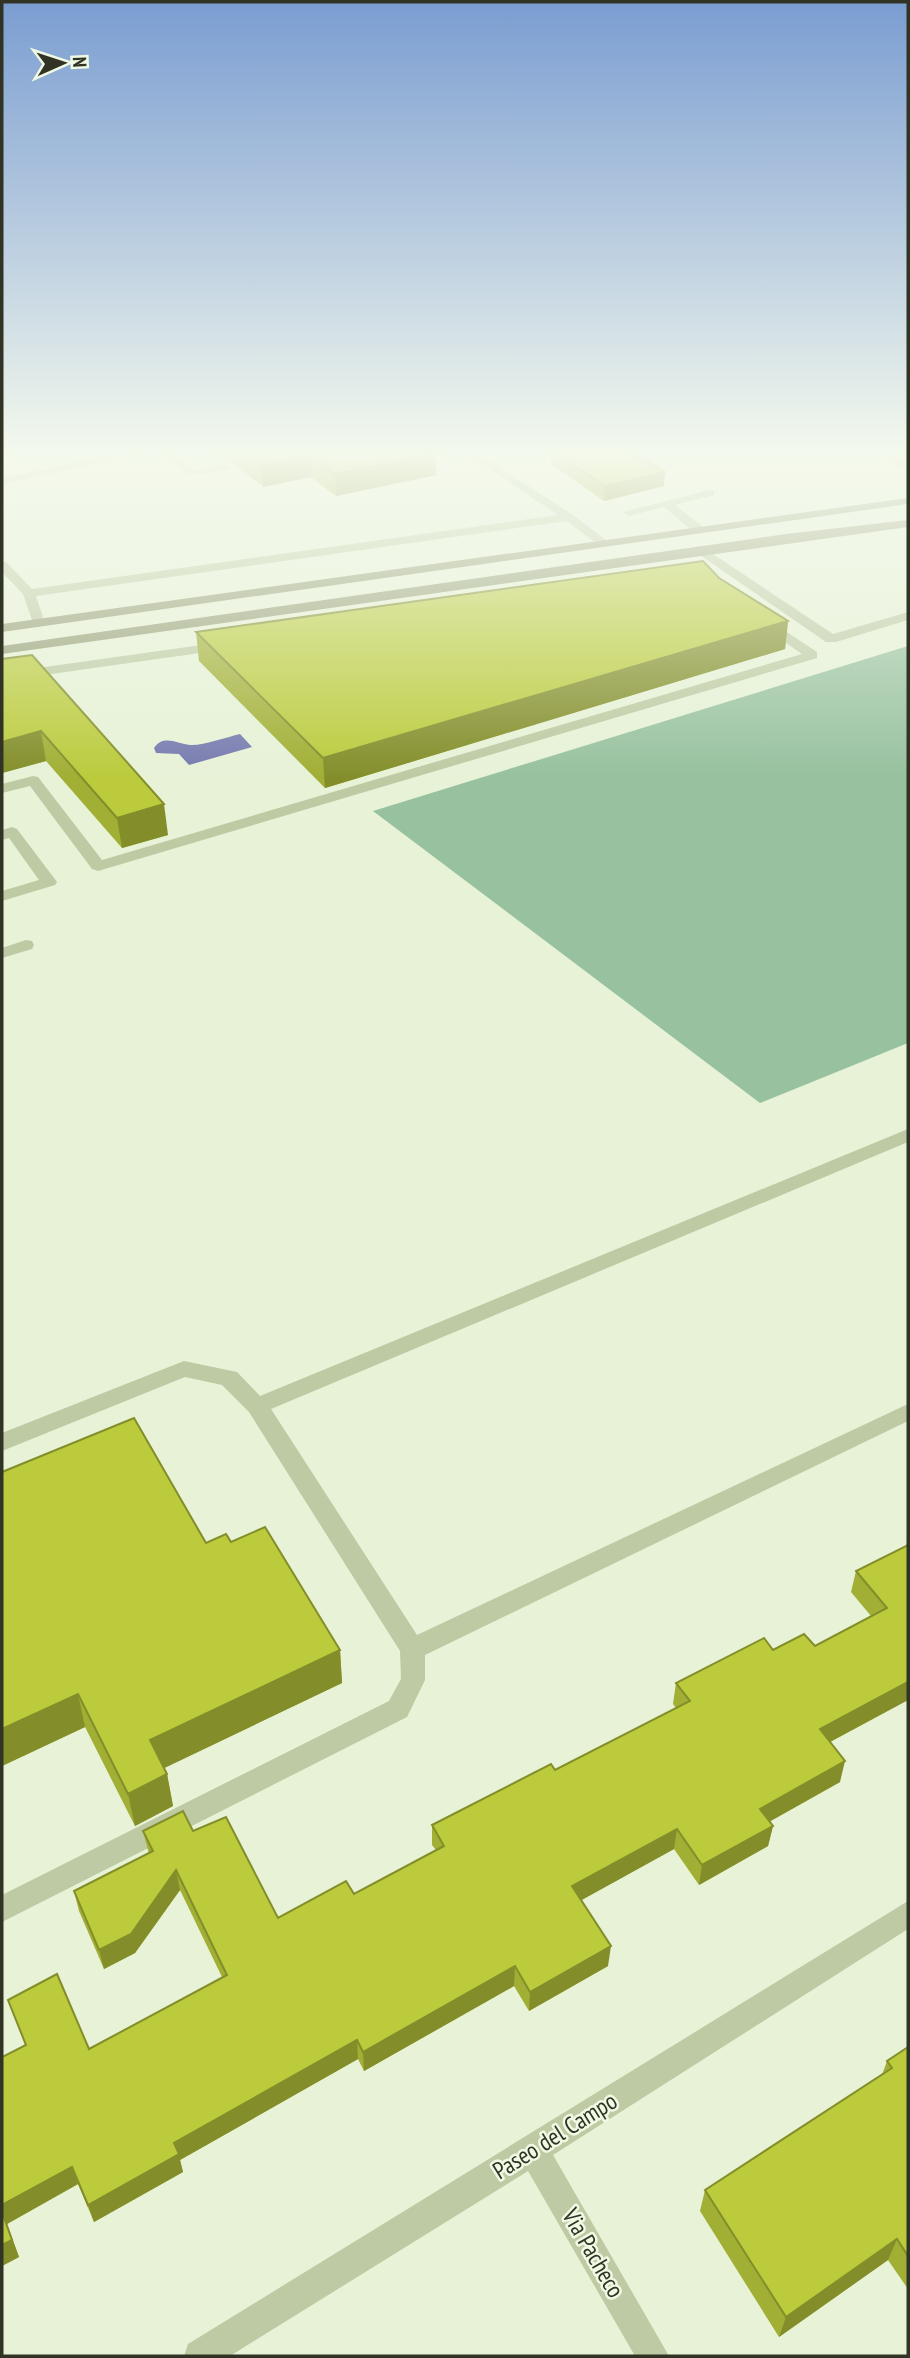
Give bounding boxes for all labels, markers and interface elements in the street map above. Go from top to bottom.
north arrow [28,28,98,98]
text: N [68,56,92,68]
street label: Paseo del Campo [487,2085,623,2186]
street label: Via Pacheco [555,2202,631,2303]

